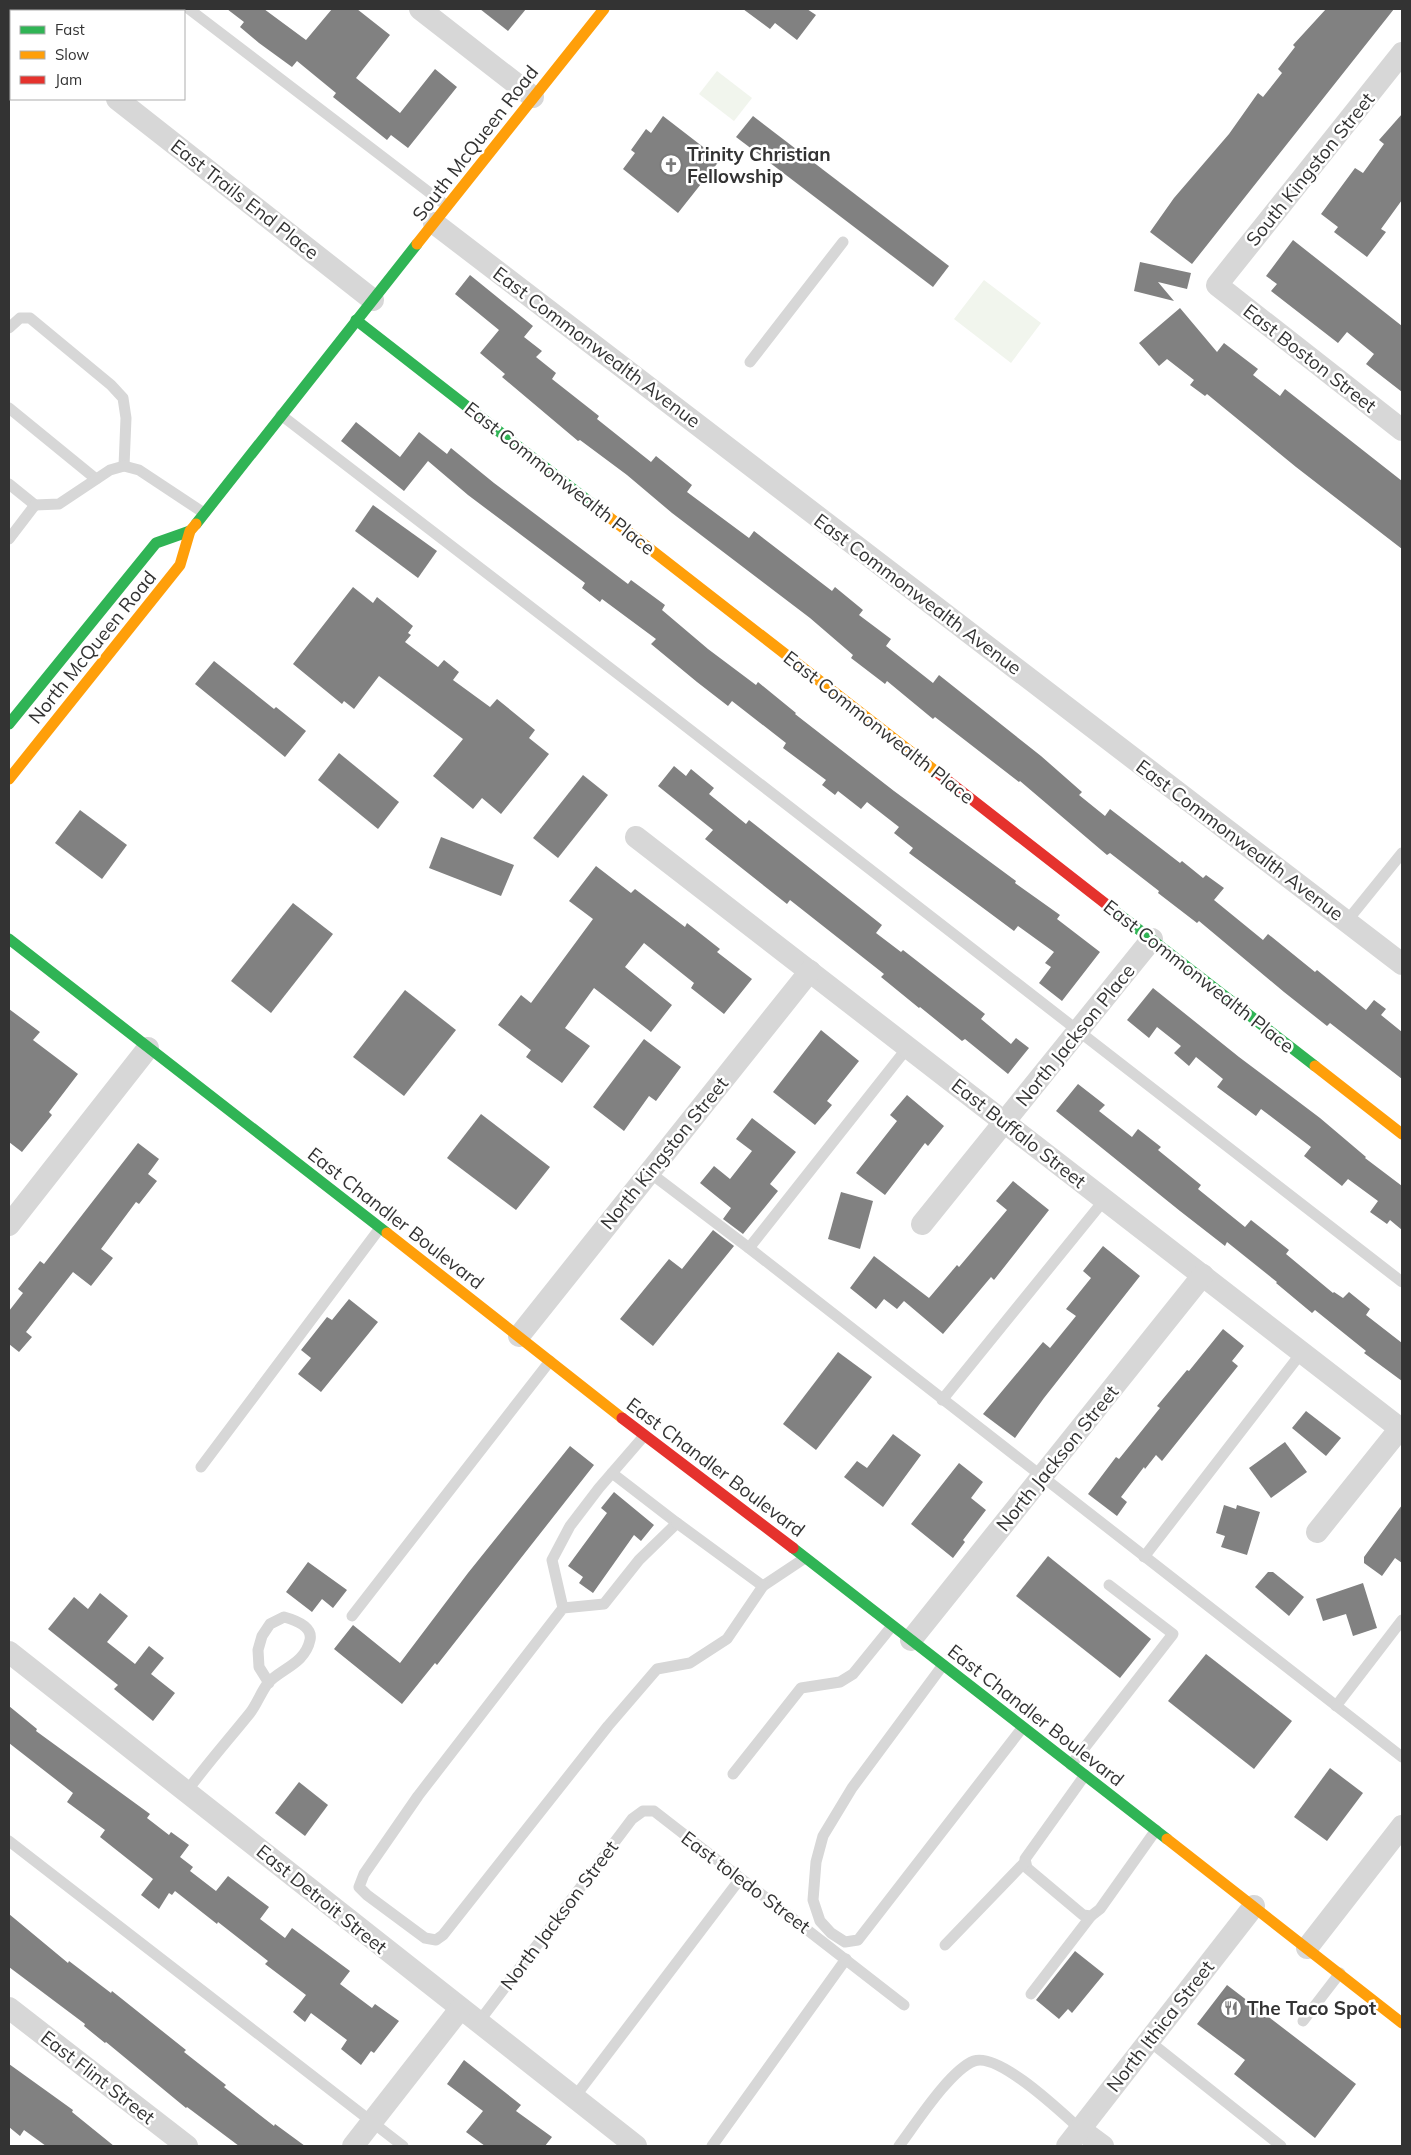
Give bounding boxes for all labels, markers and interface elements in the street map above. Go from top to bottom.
legend [10,10,185,100]
text: Fast [55,20,85,39]
text: Slow [55,45,89,64]
street label: South McQueen Road [407,60,543,226]
text: Jam [55,70,82,89]
street label: South Kingston Street [1241,87,1380,251]
street label: East Trails End Place [166,134,324,264]
place label: Trinity Christian Fellowship [687,142,831,188]
church icon: Trinity Christian Fellowship [659,153,683,177]
street label: East Commonwealth Avenue [489,261,705,433]
street label: East Boston Street [1239,299,1382,418]
street label: East Commonwealth Place [460,396,660,560]
street label: East Commonwealth Avenue [810,508,1026,680]
street label: North McQueen Road [23,566,161,728]
street label: East Commonwealth Place [779,645,979,809]
street label: East Commonwealth Avenue [1132,754,1348,926]
street label: East Commonwealth Place [1099,894,1299,1058]
street label: North Jackson Place [1010,959,1140,1111]
street label: North Kingston Street [595,1071,733,1234]
street label: East Buffalo Street [947,1073,1091,1193]
street label: East Chandler Boulevard [303,1142,489,1294]
street label: North Jackson Street [991,1380,1123,1536]
street label: East Chandler Boulevard [622,1392,810,1542]
street label: East Chandler Boulevard [943,1639,1129,1791]
street label: East toledo Street [677,1826,816,1939]
street label: North Jackson Street [495,1835,623,1994]
street label: East Detroit Street [252,1839,392,1959]
street label: North Ithica Street [1101,1955,1219,2097]
restaurant icon: The Taco Spot [1219,1996,1243,2020]
place label: The Taco Spot [1247,1996,1376,2020]
street label: East Flint Street [36,2025,160,2129]

